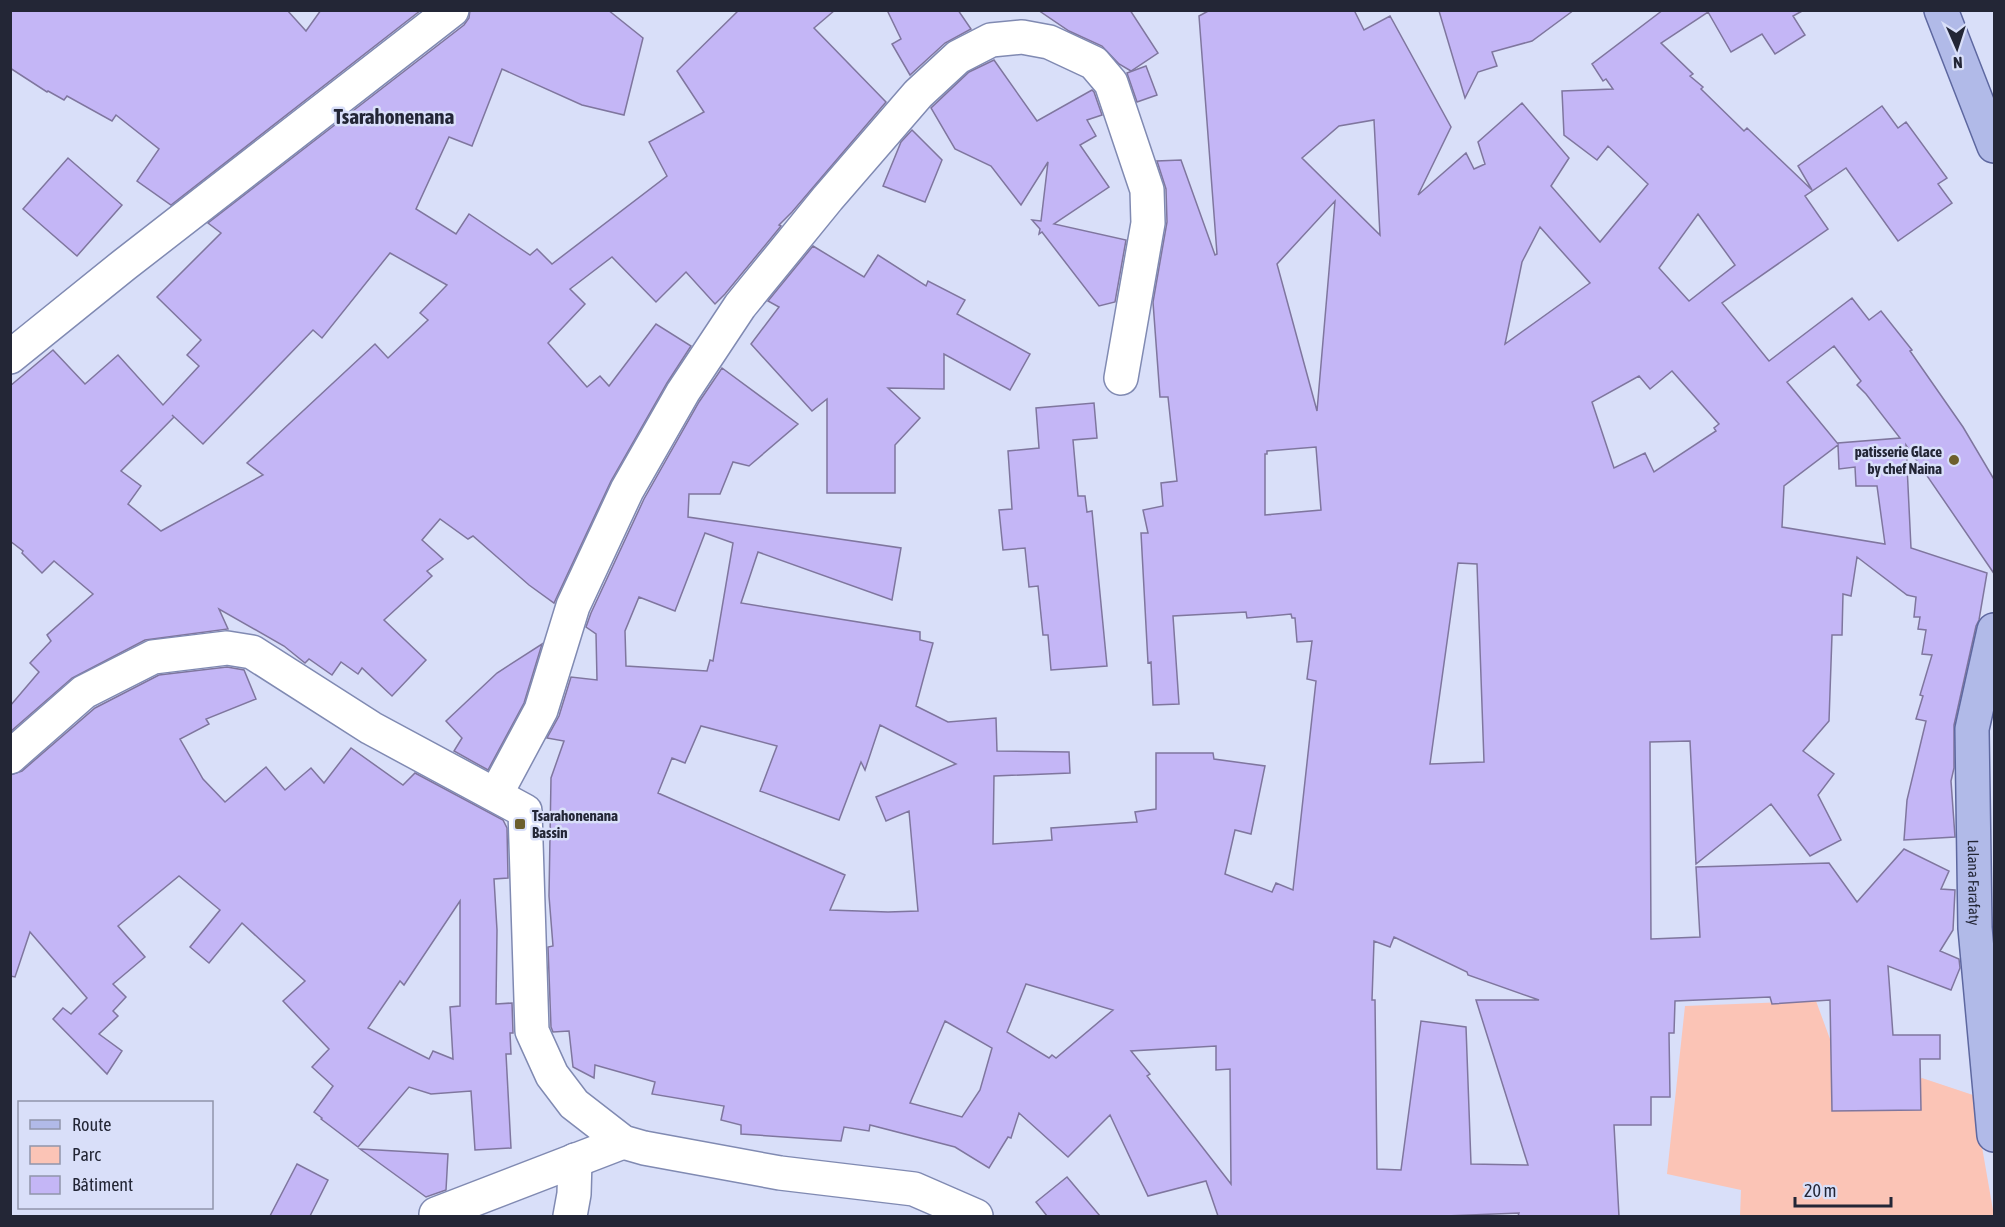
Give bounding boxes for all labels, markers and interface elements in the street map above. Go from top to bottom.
north arrow [1927,18,1987,78]
text: N [1953,54,1963,72]
district label: Tsarahonenana [334,104,454,128]
place label: patisserie Glace by chef Naina [1855,443,1942,477]
marker: patisserie Glace by chef Naina [1947,453,1961,467]
place label: Tsarahonenana Bassin [532,807,618,841]
marker: Tsarahonenana Bassin [513,817,527,831]
street label: Lalana Farafaty [1965,840,1983,925]
legend [18,1101,213,1209]
text: Route [72,1114,111,1135]
text: Parc [72,1144,101,1165]
scale bar [1795,1170,1891,1208]
text: Bâtiment [72,1174,133,1195]
text: 20 m [1804,1180,1836,1201]

